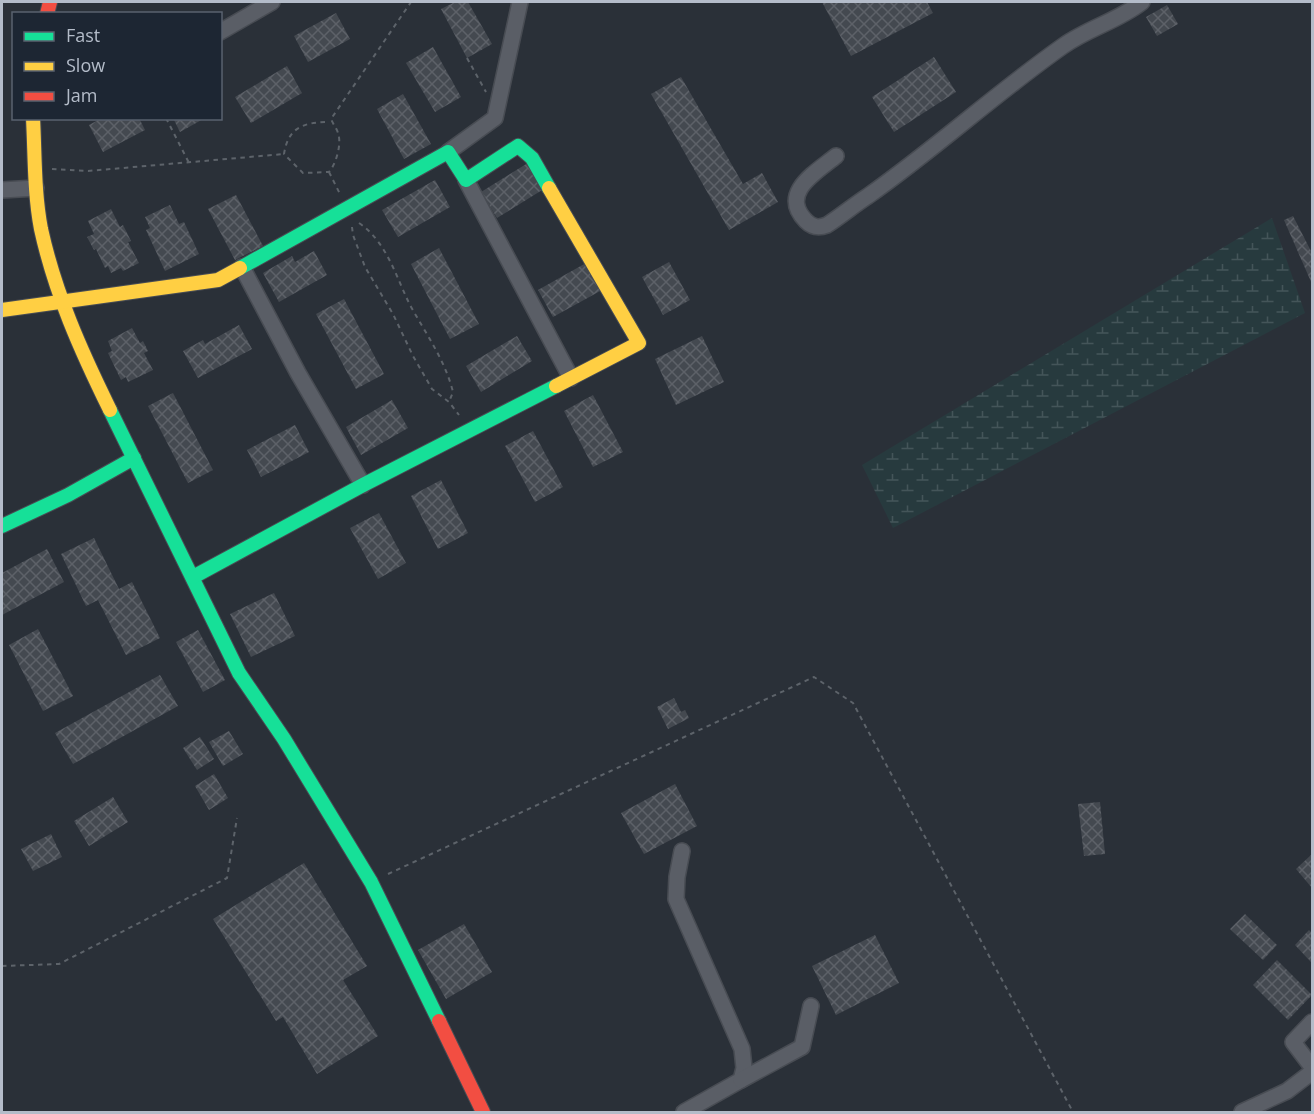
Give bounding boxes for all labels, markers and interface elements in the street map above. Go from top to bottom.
legend [12,12,222,120]
text: Fast [66,23,100,47]
text: Slow [66,53,105,77]
text: Jam [64,83,98,107]

